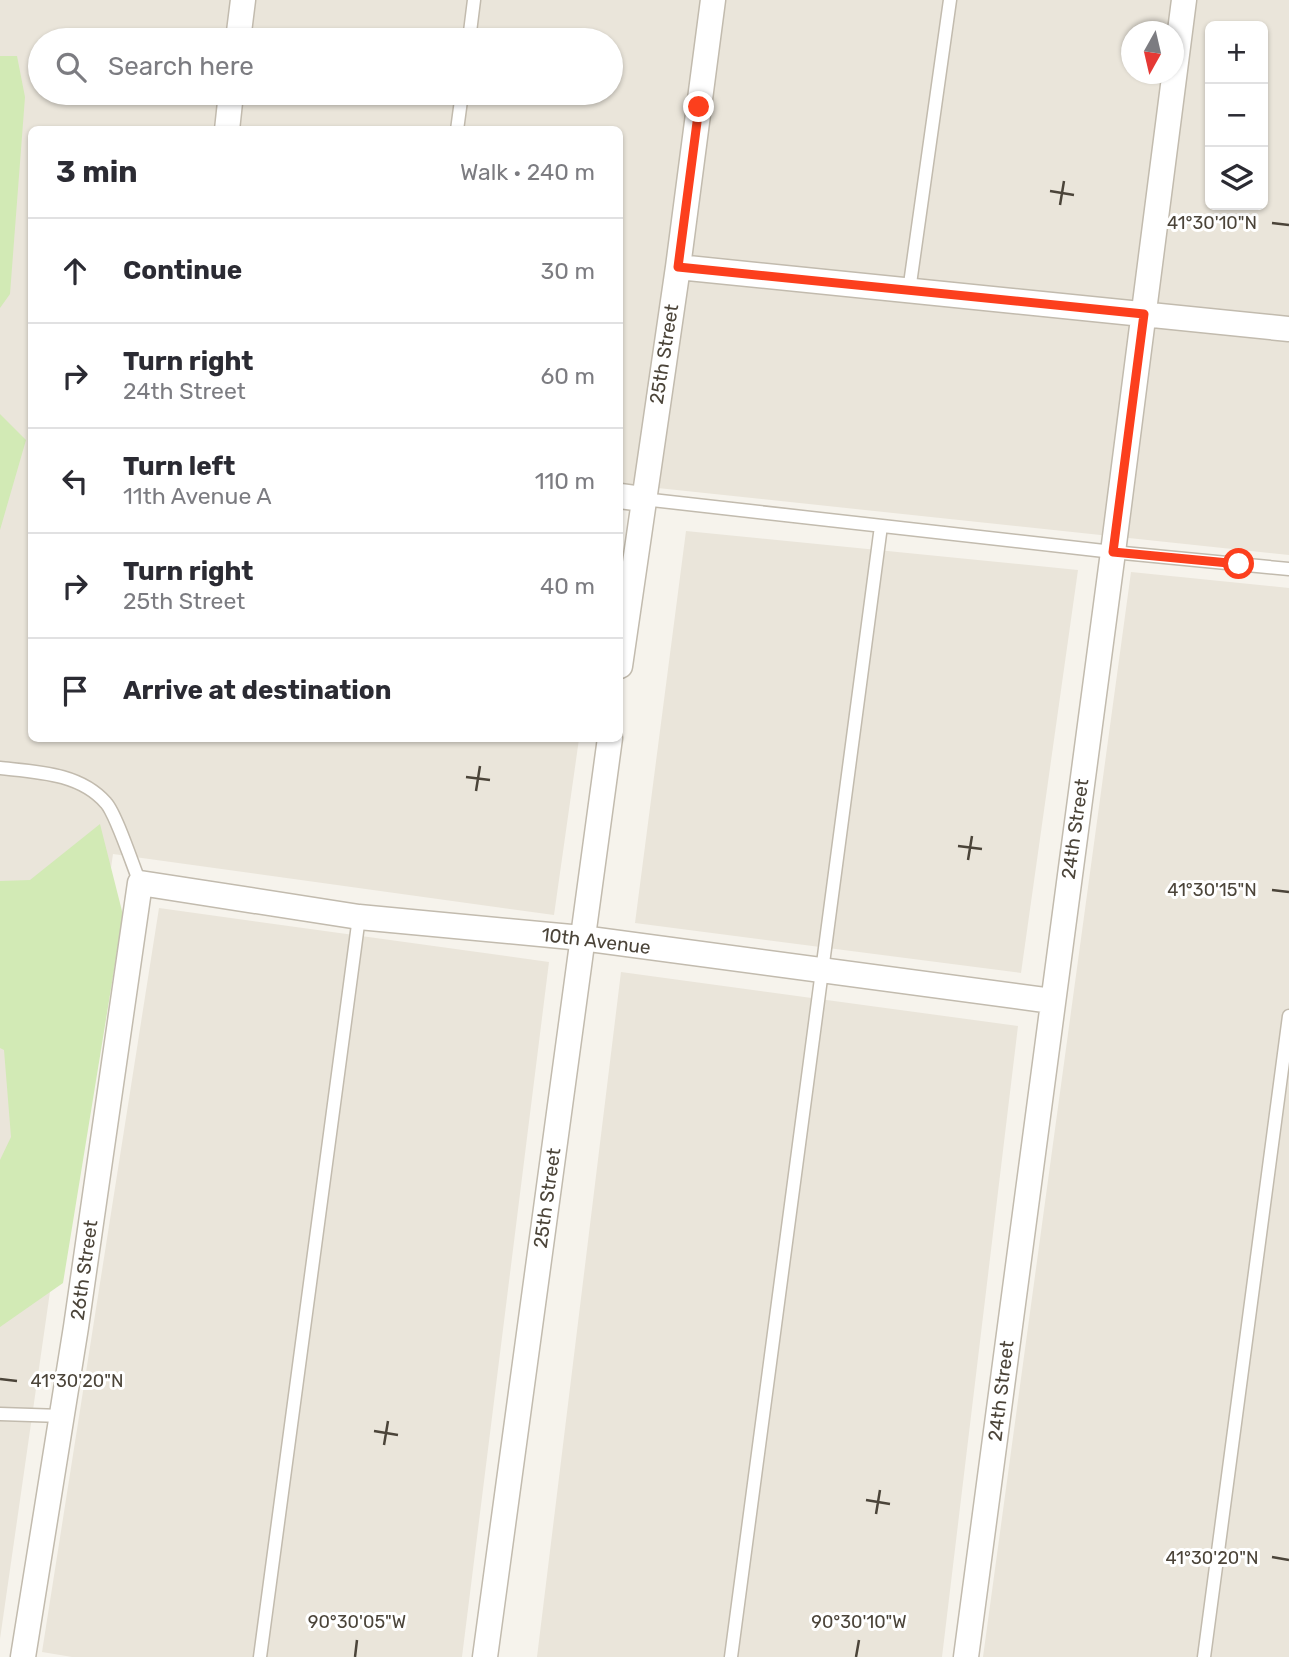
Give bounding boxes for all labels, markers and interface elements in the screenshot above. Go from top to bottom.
north arrow [1121,21,1184,84]
map controls [1205,21,1268,210]
button: + [1205,21,1268,84]
search box [28,28,623,105]
icon: search [52,48,90,86]
text: Search here [108,51,254,82]
button: − [1205,84,1268,147]
route end [683,91,714,122]
button: layers [1205,147,1268,210]
text: 3 min [56,154,138,190]
text: Walk · 240 m [460,158,595,186]
text: 41°30'10"N [1167,212,1257,234]
icon: ahead [56,252,94,290]
text: Continue [123,255,242,286]
text: 30 m [540,257,595,285]
street label: 25th Street [645,302,683,406]
text: Turn right [123,346,253,377]
icon: right [56,357,94,395]
text: 60 m [540,362,595,390]
text: 24th Street [123,377,246,405]
text: Turn left [123,451,235,482]
icon: left [56,462,94,500]
text: 110 m [535,467,595,495]
text: 11th Avenue A [123,482,272,510]
route start [1223,548,1254,579]
text: Turn right [123,556,253,587]
icon: right [56,567,94,605]
text: 40 m [540,572,595,600]
text: 25th Street [123,587,245,615]
icon: arrive [56,672,94,710]
text: Arrive at destination [123,675,391,706]
street label: 24th Street [1057,777,1094,881]
text: 41°30'15"N [1167,879,1257,901]
street label: 10th Avenue [540,923,652,959]
street label: 25th Street [529,1146,565,1250]
street label: 26th Street [66,1218,103,1322]
street label: 24th Street [983,1339,1019,1443]
text: 41°30'20"N [31,1370,123,1392]
text: 41°30'20"N [1166,1547,1258,1569]
text: 90°30'05"W [308,1611,406,1633]
text: 90°30'10"W [811,1611,907,1633]

